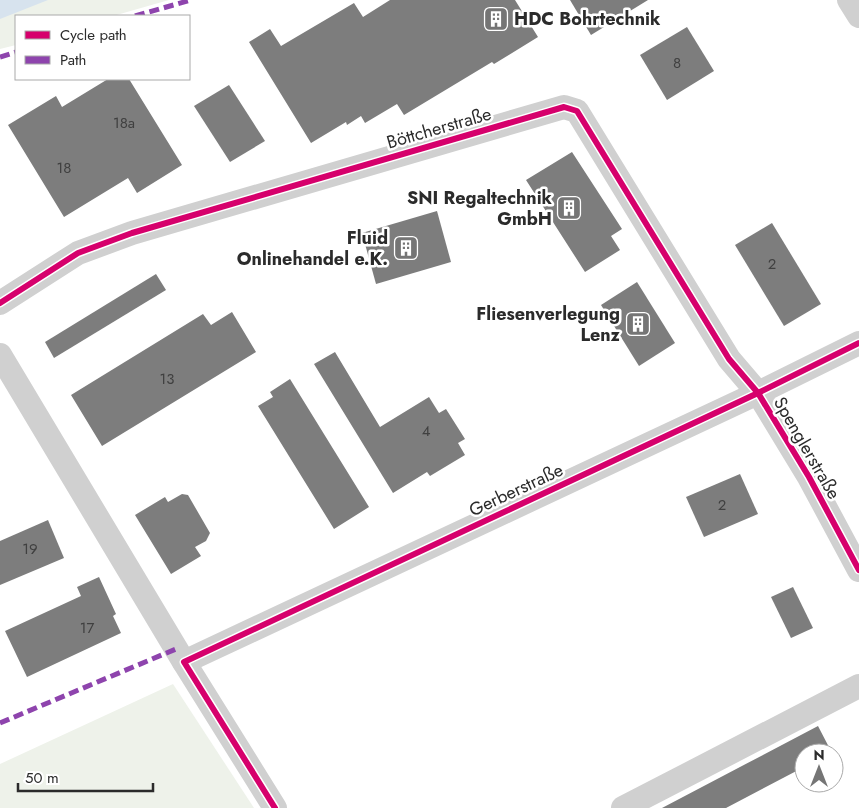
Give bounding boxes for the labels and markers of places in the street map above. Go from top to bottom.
building icon: HDC Bohrtechnik [483,6,509,32]
place label: HDC Bohrtechnik [514,6,661,32]
place label: SNI Regaltechnik GmbH [407,185,553,232]
building icon: SNI Regaltechnik GmbH [556,195,582,221]
place label: Fluid Onlinehandel e.K. [237,225,388,272]
building icon: Fluid Onlinehandel e.K. [393,235,419,261]
place label: Fliesenverlegung Lenz [476,301,621,348]
building icon: Fliesenverlegung Lenz [625,311,651,337]

